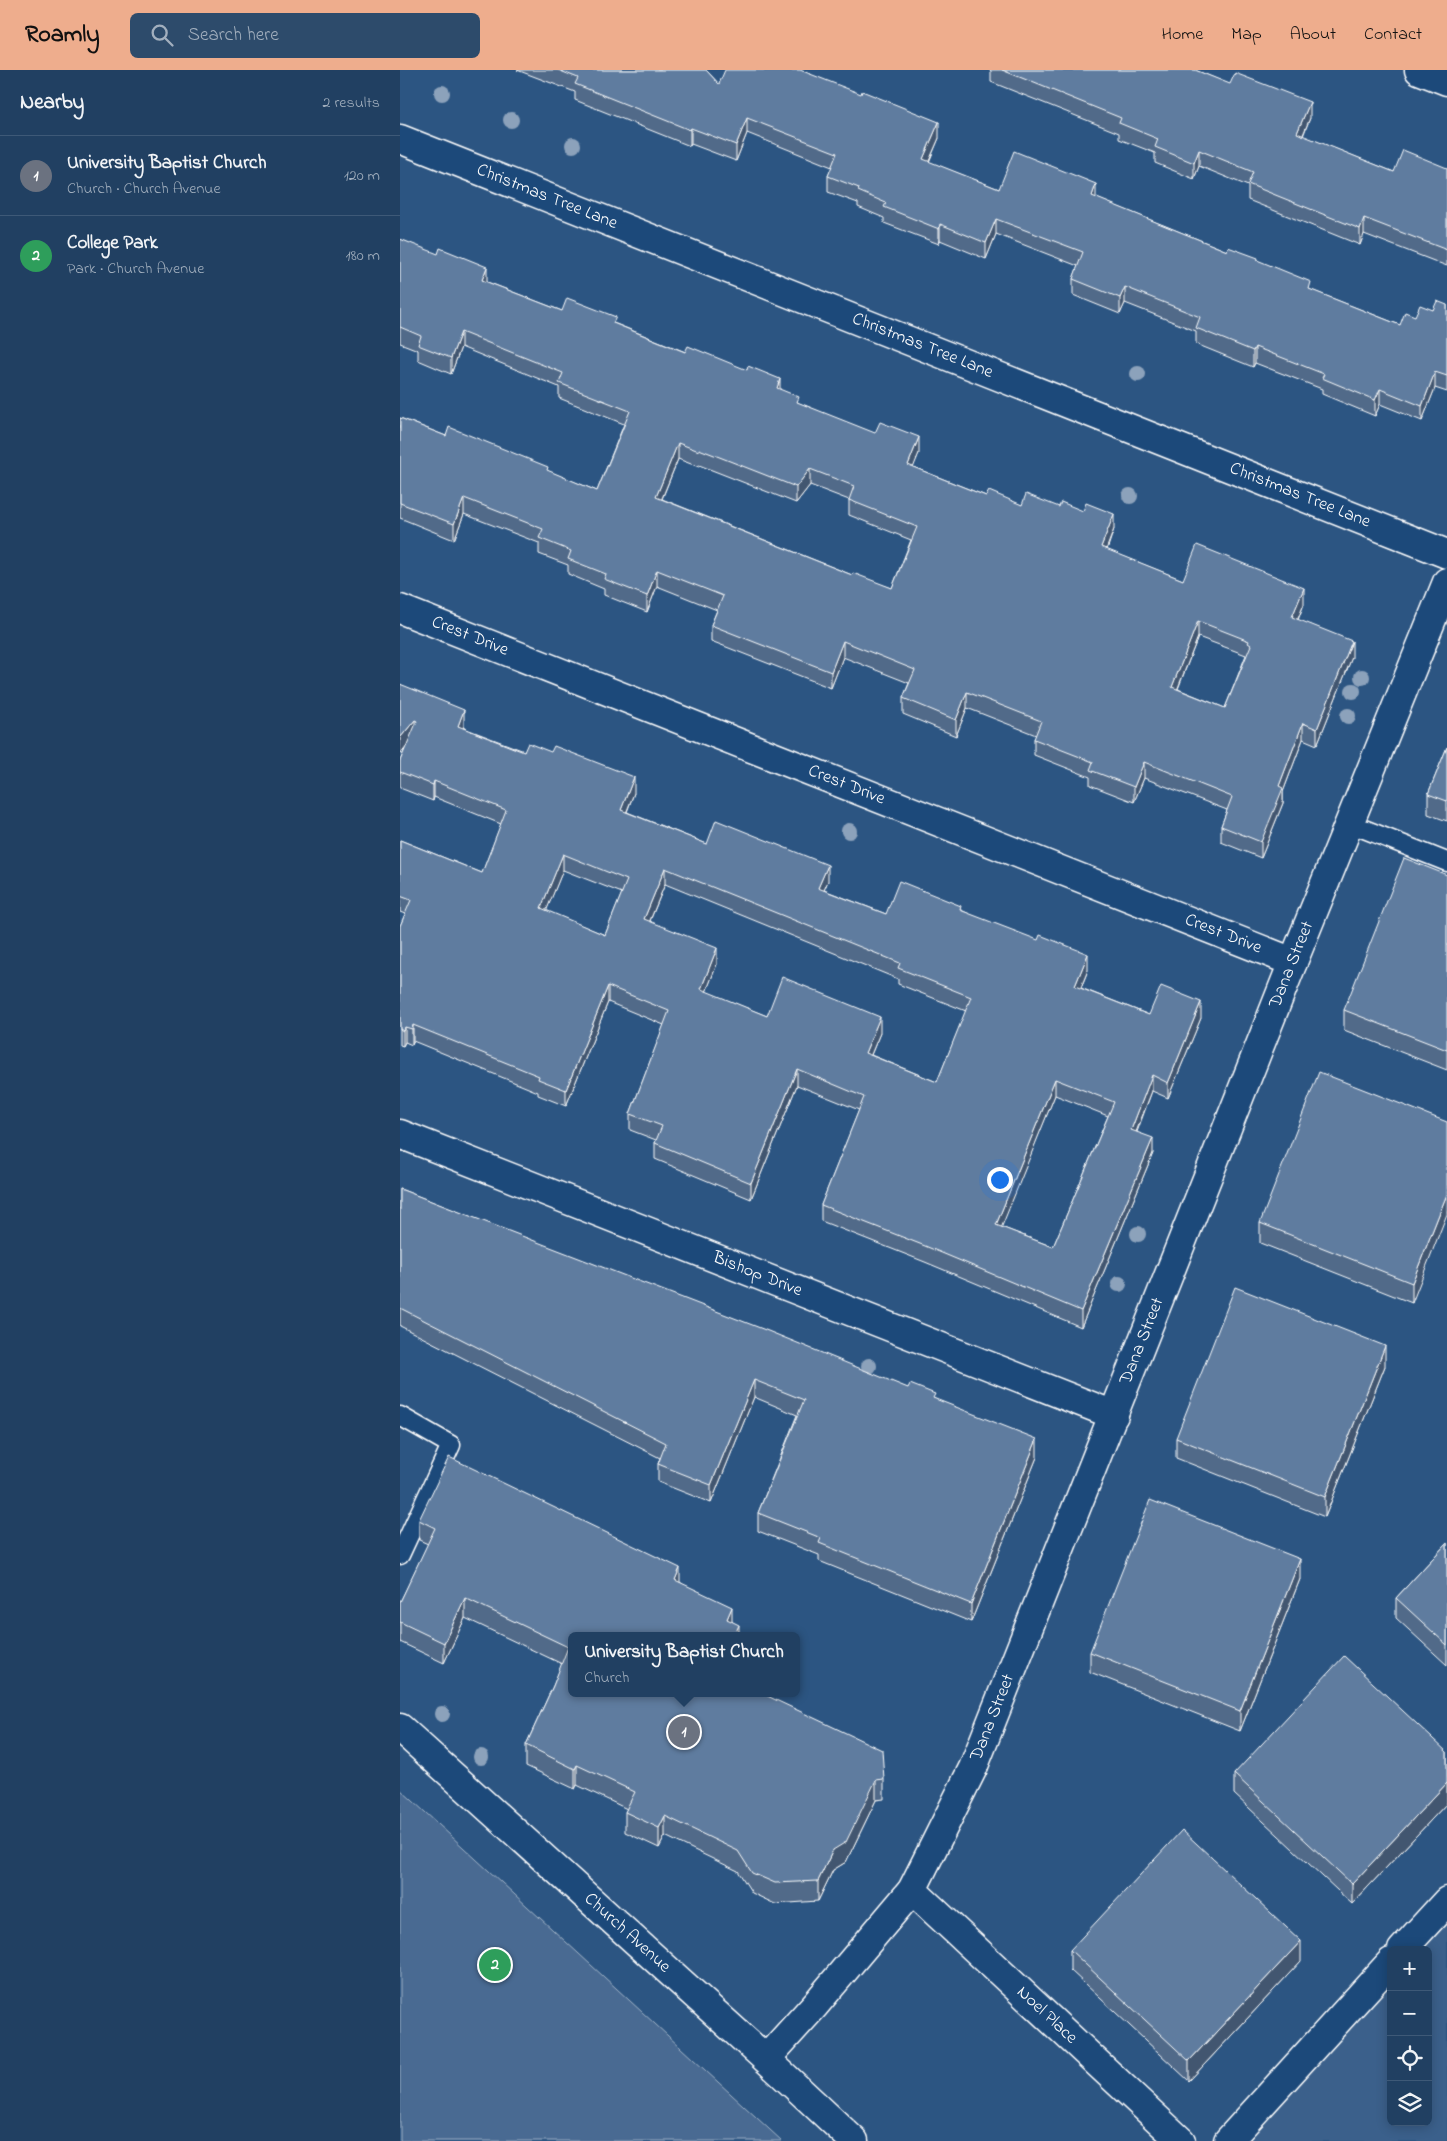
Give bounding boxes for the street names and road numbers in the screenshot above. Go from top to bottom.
street label: Christmas Tree Lane [472,158,622,237]
street label: Christmas Tree Lane [848,306,998,386]
street label: Christmas Tree Lane [1225,456,1375,536]
street label: Crest Drive [427,610,513,664]
street label: Crest Drive [804,758,890,813]
street label: Crest Drive [1181,907,1266,962]
street label: Dana Street [1263,917,1321,1013]
street label: Bishop Drive [708,1245,807,1304]
street label: Dana Street [1113,1294,1171,1389]
street label: Dana Street [964,1670,1022,1766]
street label: Church Avenue [578,1887,677,1980]
street label: Noel Place [1010,1980,1084,2051]

